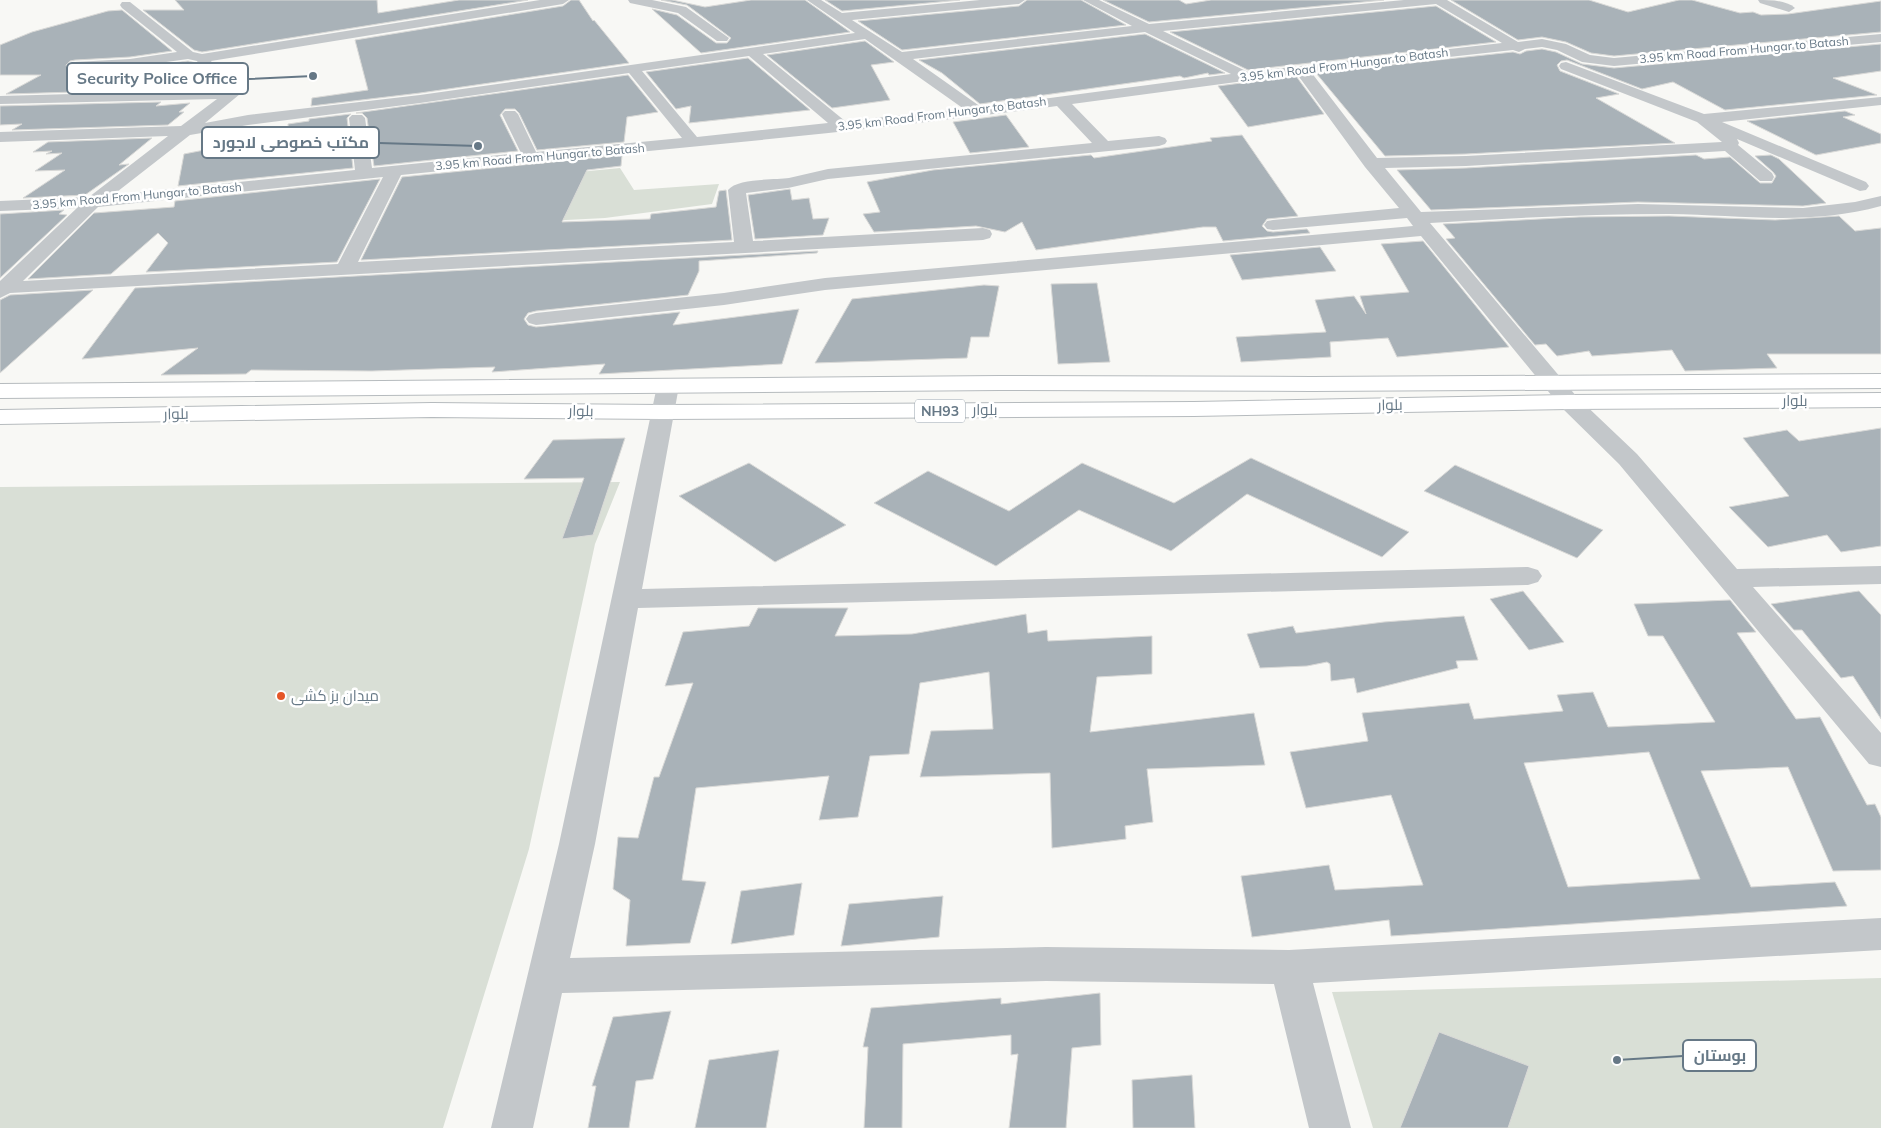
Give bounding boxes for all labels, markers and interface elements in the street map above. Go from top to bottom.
street label: 3.95 km Road From Hungar to Batash [1639,33,1849,66]
street label: 3.95 km Road From Hungar to Batash [1239,44,1449,85]
callout: Security Police Office [67,63,248,94]
text: Security Police Office [77,68,237,88]
street label: 3.95 km Road From Hungar to Batash [837,93,1047,134]
callout: مکتب خصوصی لاجورد [202,127,379,158]
text: مکتب خصوصی لاجورد [213,132,369,152]
street label: 3.95 km Road From Hungar to Batash [435,140,645,173]
street label: 3.95 km Road From Hungar to Batash [32,179,242,212]
street label: بلوار [1781,391,1808,410]
street label: بلوار [1376,395,1403,414]
road number: NH93 [915,400,965,422]
street label: بلوار [971,400,998,419]
street label: بلوار [567,401,594,420]
street label: بلوار [162,404,189,423]
place label: میدان بز کشی [291,686,379,706]
marker: میدان بز کشی [275,690,287,702]
callout: بوستان [1683,1040,1756,1071]
text: بوستان [1694,1045,1746,1065]

